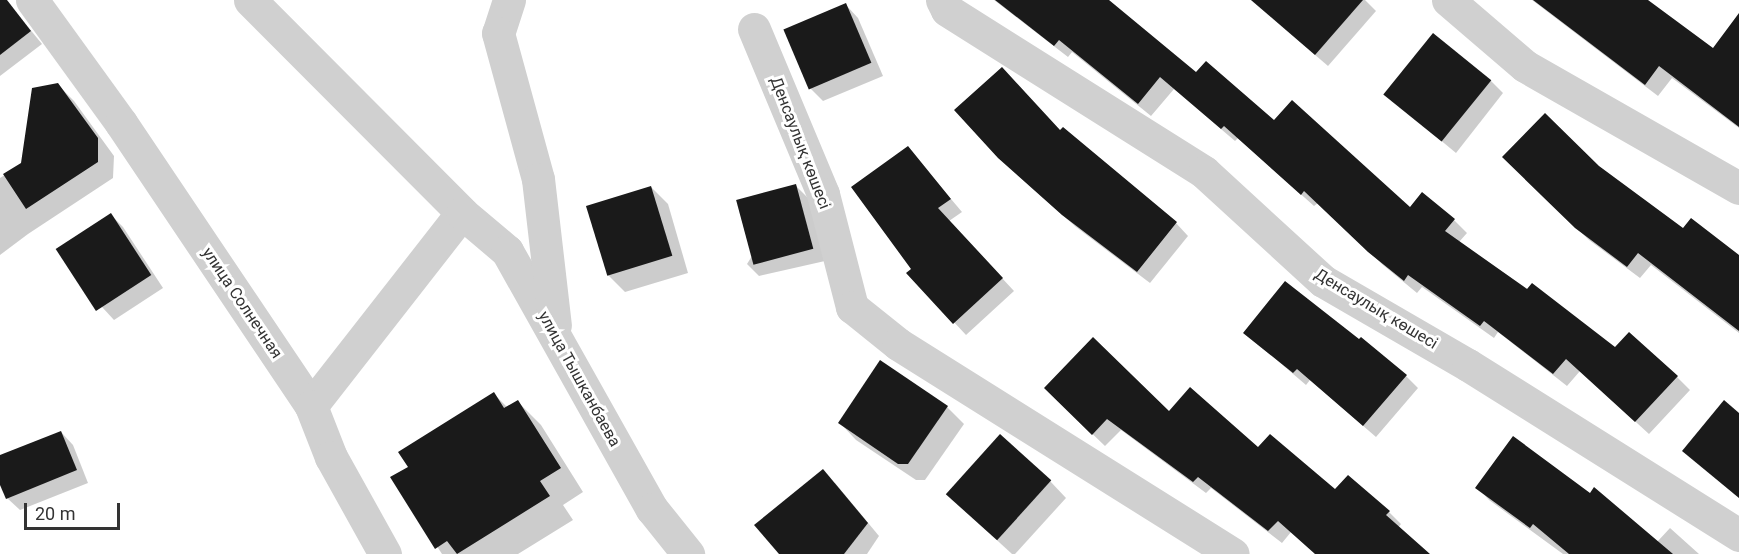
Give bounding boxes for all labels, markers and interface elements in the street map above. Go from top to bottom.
street label: Денсаулық көшесі [766,74,834,212]
street label: улица Солнечная [198,244,286,362]
street label: Денсаулық көшесі [1311,265,1441,353]
street label: улица Тышканбаева [534,308,624,450]
scale bar [27,491,123,529]
text: 20 m [35,503,75,524]

